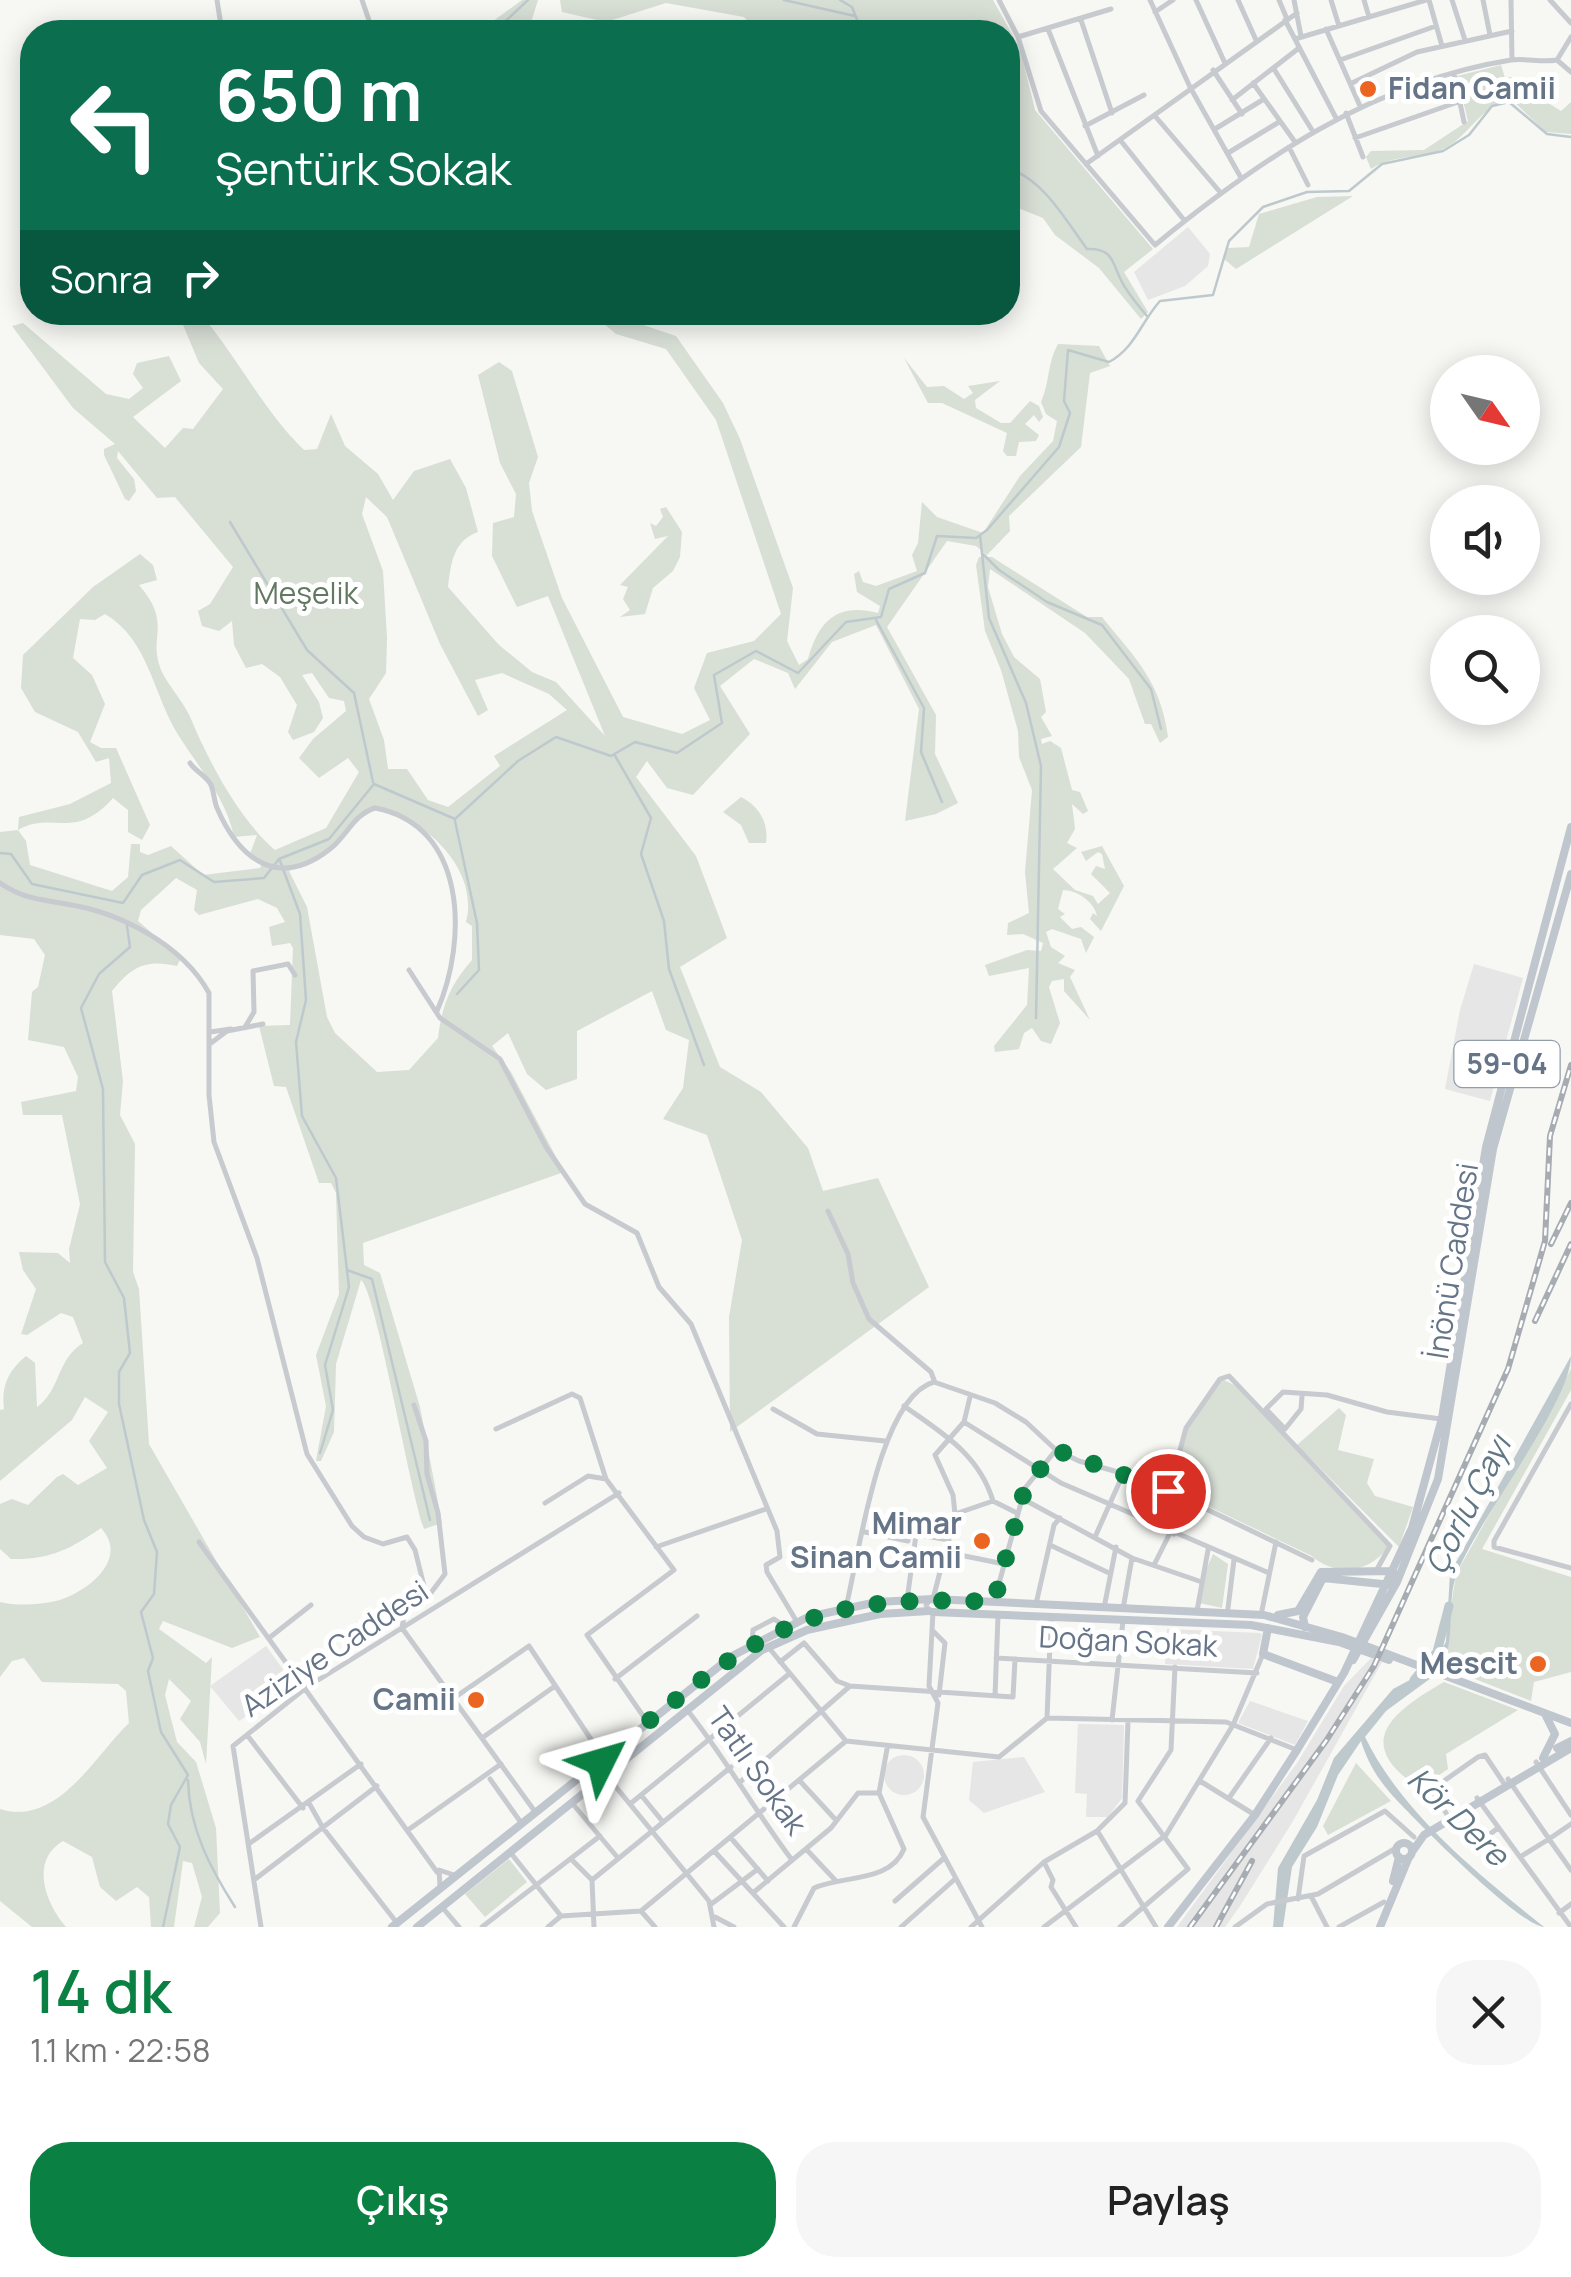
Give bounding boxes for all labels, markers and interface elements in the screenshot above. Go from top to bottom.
text: 650 m [215,46,423,142]
icon: left [50,60,180,190]
place label: Fidan Camii [1388,67,1556,108]
marker: Fidan Camii [1357,78,1379,100]
text: Şentürk Sokak [215,137,511,199]
icon: right [173,250,228,305]
text: Sonra [50,252,153,304]
north arrow [1430,355,1540,465]
map controls [1430,355,1540,725]
button: sound [1430,485,1540,595]
park label: Meşelik [254,572,360,613]
button: search [1430,615,1540,725]
road number: 59-04 [1454,1041,1560,1087]
street label: İnönü Caddesi [1416,1160,1487,1362]
water label: Çorlu Çayı [1413,1425,1522,1581]
pin [1126,1449,1211,1534]
icon: arrive [1141,1464,1196,1519]
place label: Mimar Sinan Camii [790,1502,962,1577]
marker: Mimar Sinan Camii [971,1530,993,1552]
street label: Aziziye Caddesi [233,1570,436,1726]
street label: Doğan Sokak [1038,1615,1220,1666]
place label: Mescit [1420,1642,1518,1683]
marker: Mescit [1527,1653,1549,1675]
place label: Camii [373,1678,456,1719]
marker: Camii [465,1689,487,1711]
street label: Tatlı Sokak [699,1698,818,1843]
position arrow [549,1710,653,1814]
water label: Kör Dere [1399,1757,1520,1877]
text: 14 dk [30,1949,171,2031]
button: close [1436,1960,1541,2065]
text: 1.1 km · 22:58 [30,2028,211,2072]
button: Çıkış [30,2142,776,2257]
button: Paylaş [796,2142,1541,2257]

